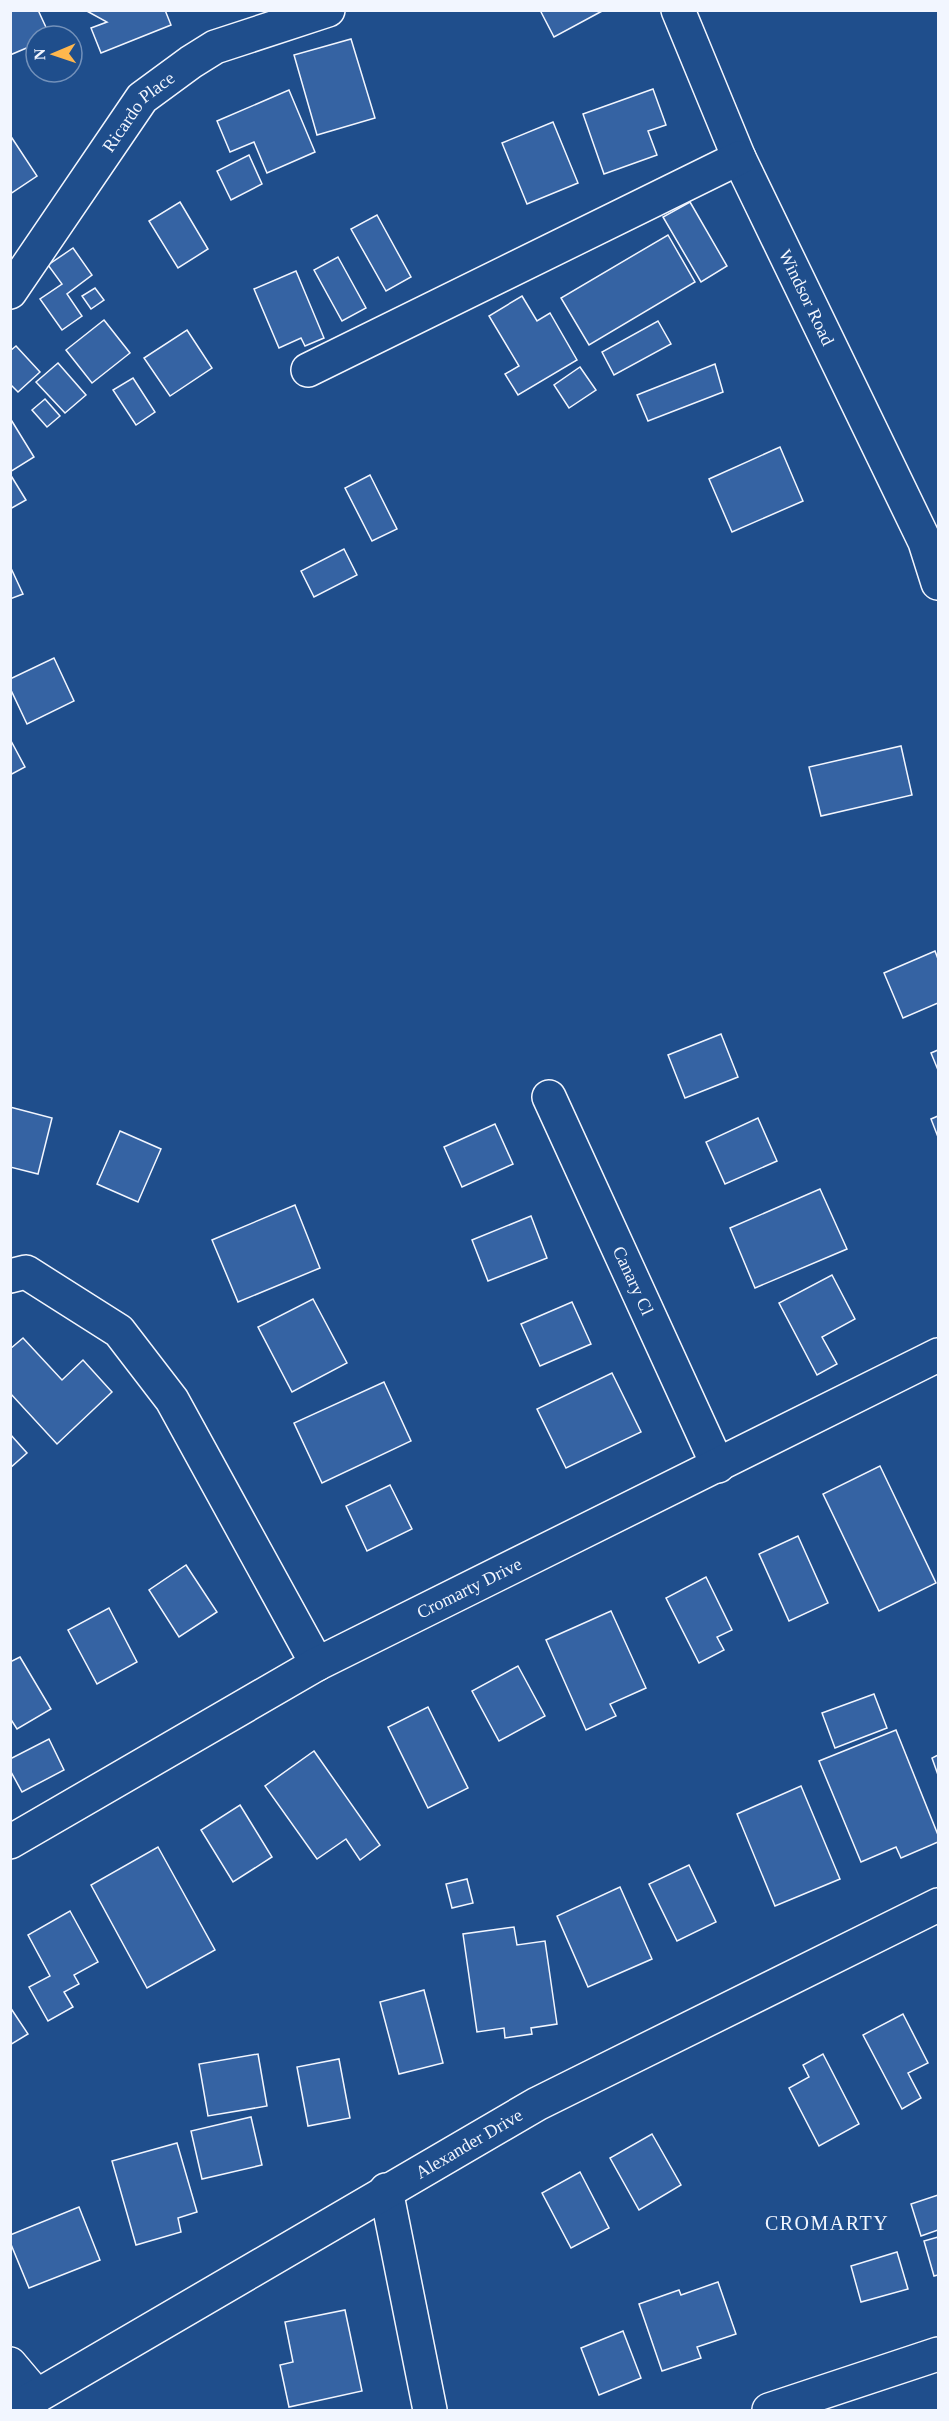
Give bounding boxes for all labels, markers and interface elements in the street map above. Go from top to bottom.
north arrow [24,24,84,84]
text: N [31,48,48,61]
street label: Ricardo Place [98,68,178,156]
street label: Windsor Road [775,246,838,349]
street label: Canary Cl [609,1243,658,1318]
street label: Cromarty Drive [414,1554,525,1623]
street label: Alexander Drive [412,2105,526,2183]
district label: CROMARTY [765,2212,889,2234]

